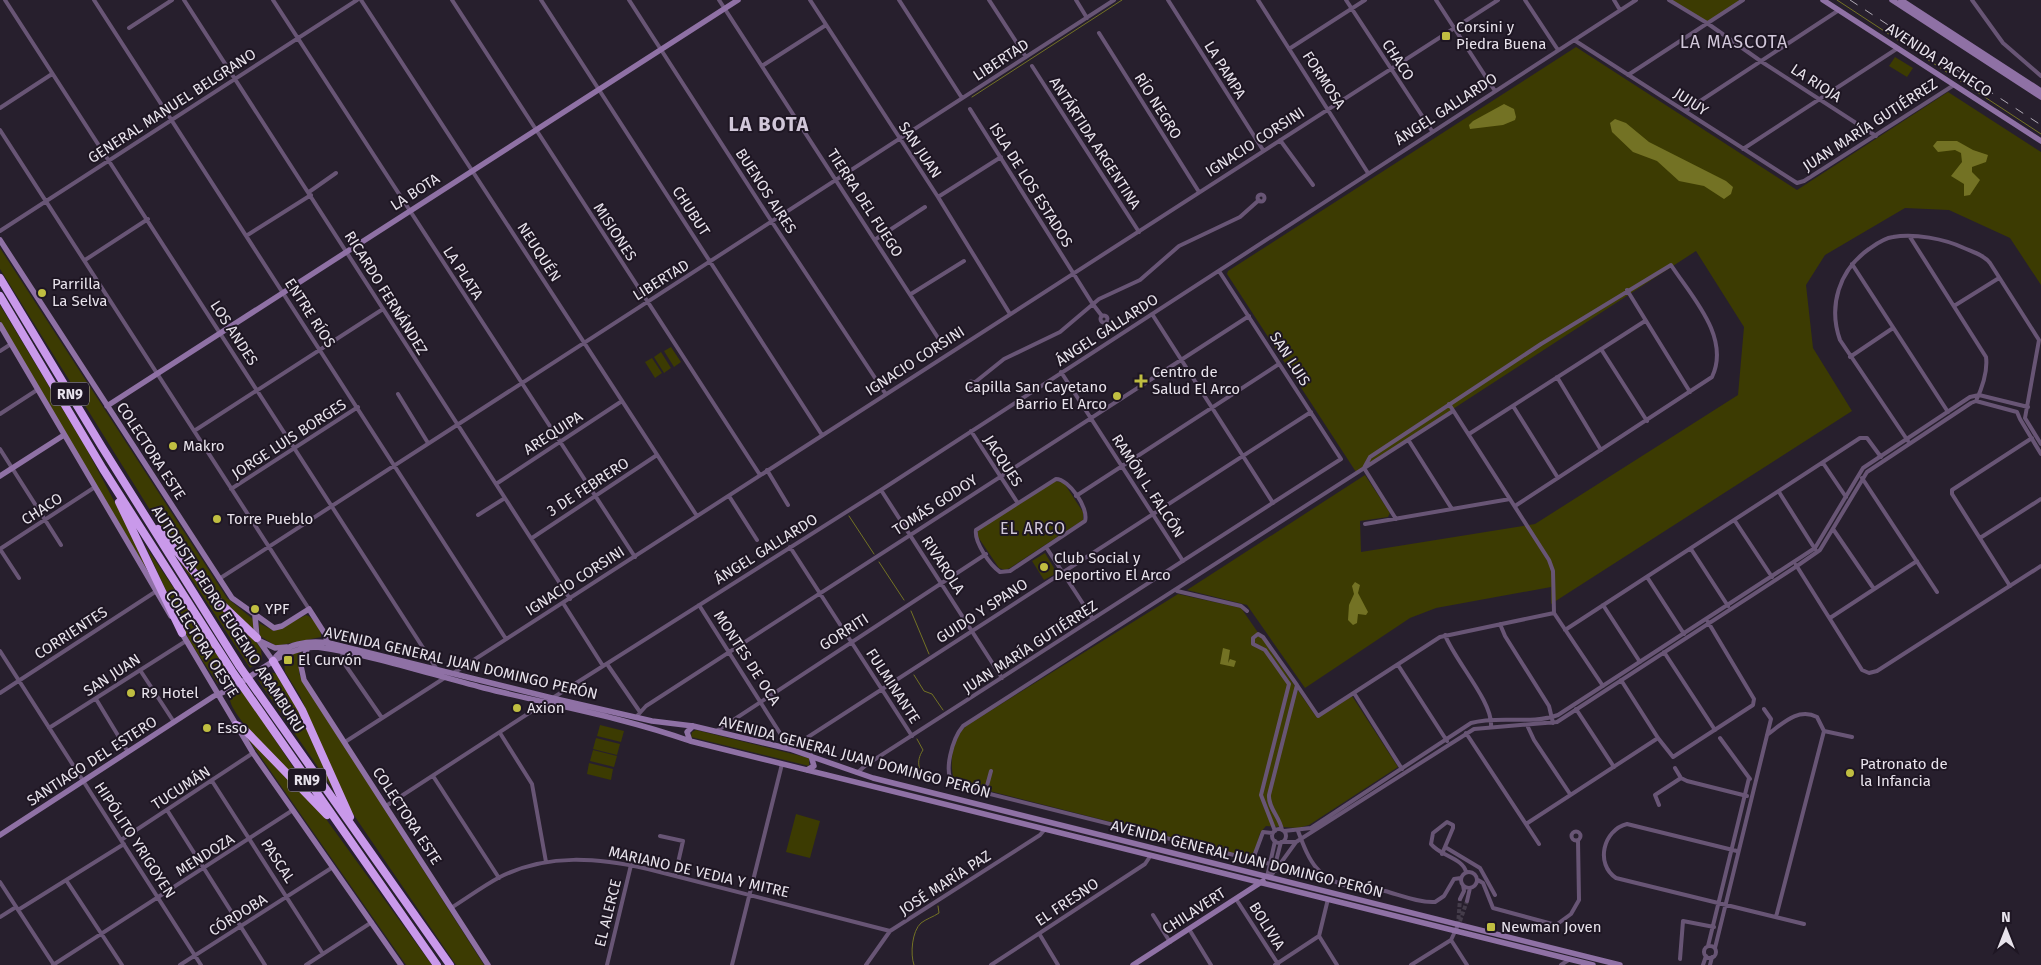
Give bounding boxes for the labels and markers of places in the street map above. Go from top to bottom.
place label: Corsini y Piedra Buena [1456,18,1546,53]
marker: Corsini y Piedra Buena [1440,30,1452,42]
place label: Parrilla La Selva [52,275,107,310]
marker: Parrilla La Selva [36,287,48,299]
place label: Centro de Salud El Arco [1152,363,1240,398]
marker: Centro de Salud El Arco [1134,374,1148,388]
place label: Capilla San Cayetano Barrio El Arco [965,378,1107,413]
marker: Capilla San Cayetano Barrio El Arco [1111,390,1123,402]
place label: Makro [183,437,225,455]
marker: Makro [167,440,179,452]
place label: Torre Pueblo [227,510,313,528]
marker: Torre Pueblo [211,513,223,525]
place label: Club Social y Deportivo El Arco [1054,549,1171,584]
marker: Club Social y Deportivo El Arco [1038,561,1050,573]
place label: YPF [265,600,289,618]
marker: YPF [249,603,261,615]
place label: El Curvón [298,651,362,669]
marker: El Curvón [282,654,294,666]
place label: R9 Hotel [141,684,199,702]
marker: R9 Hotel [125,687,137,699]
place label: Axion [527,699,565,717]
marker: Axion [511,702,523,714]
place label: Esso [217,719,248,737]
marker: Esso [201,722,213,734]
place label: Patronato de la Infancia [1860,755,1948,790]
marker: Patronato de la Infancia [1844,767,1856,779]
place label: Newman Joven [1501,918,1602,936]
marker: Newman Joven [1485,921,1497,933]

